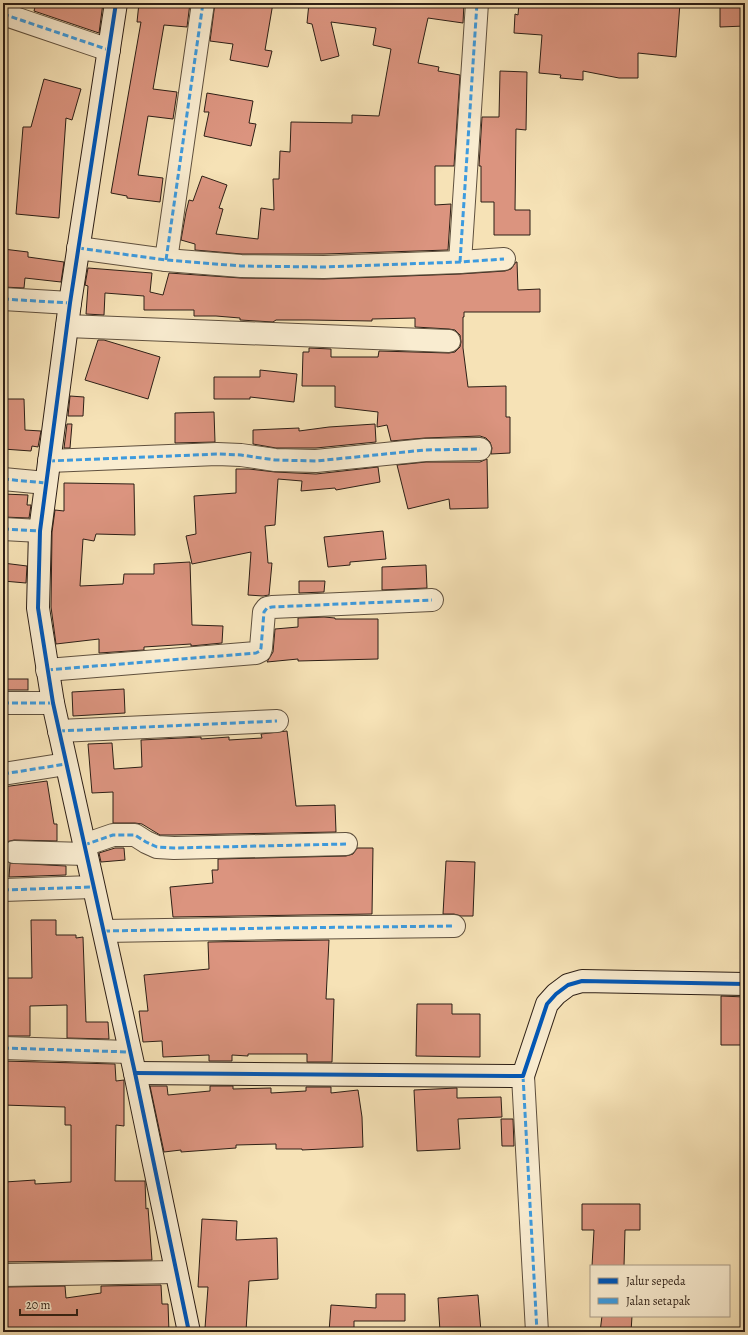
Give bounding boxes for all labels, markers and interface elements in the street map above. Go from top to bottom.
legend [590,1265,730,1317]
text: Jalur sepeda [626,1273,686,1289]
scale bar [20,1291,77,1317]
text: Jalan setapak [626,1293,690,1309]
text: 20 m [26,1297,50,1313]

